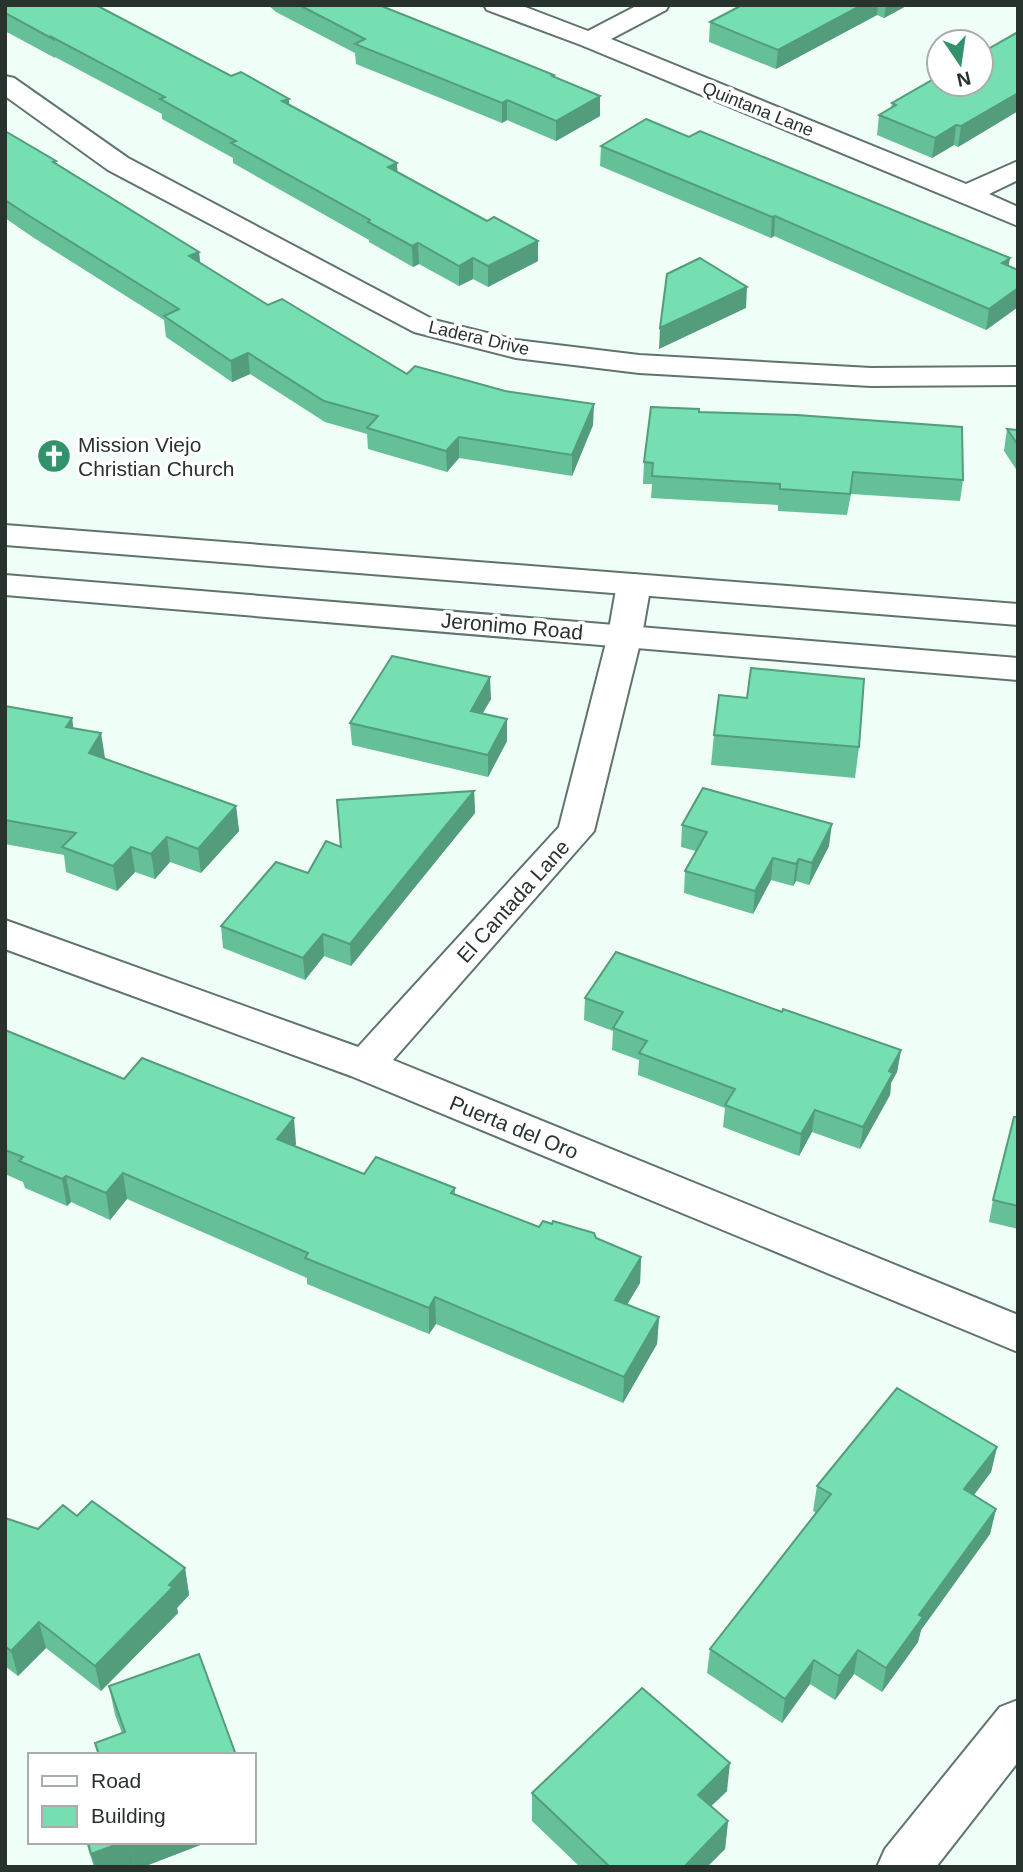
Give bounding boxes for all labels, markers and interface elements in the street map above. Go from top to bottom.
north arrow [925,28,995,98]
text: N [955,67,973,91]
street label: Quintana Lane [699,78,817,140]
street label: Ladera Drive [427,317,531,359]
place label: Mission Viejo Christian Church [78,433,234,480]
church icon: Mission Viejo Christian Church [35,437,73,475]
street label: Jeronimo Road [440,608,584,644]
street label: El Cantada Lane [452,835,574,967]
street label: Puerta del Oro [446,1091,582,1163]
legend [28,1753,256,1844]
text: Road [91,1769,141,1792]
text: Building [91,1804,166,1827]

